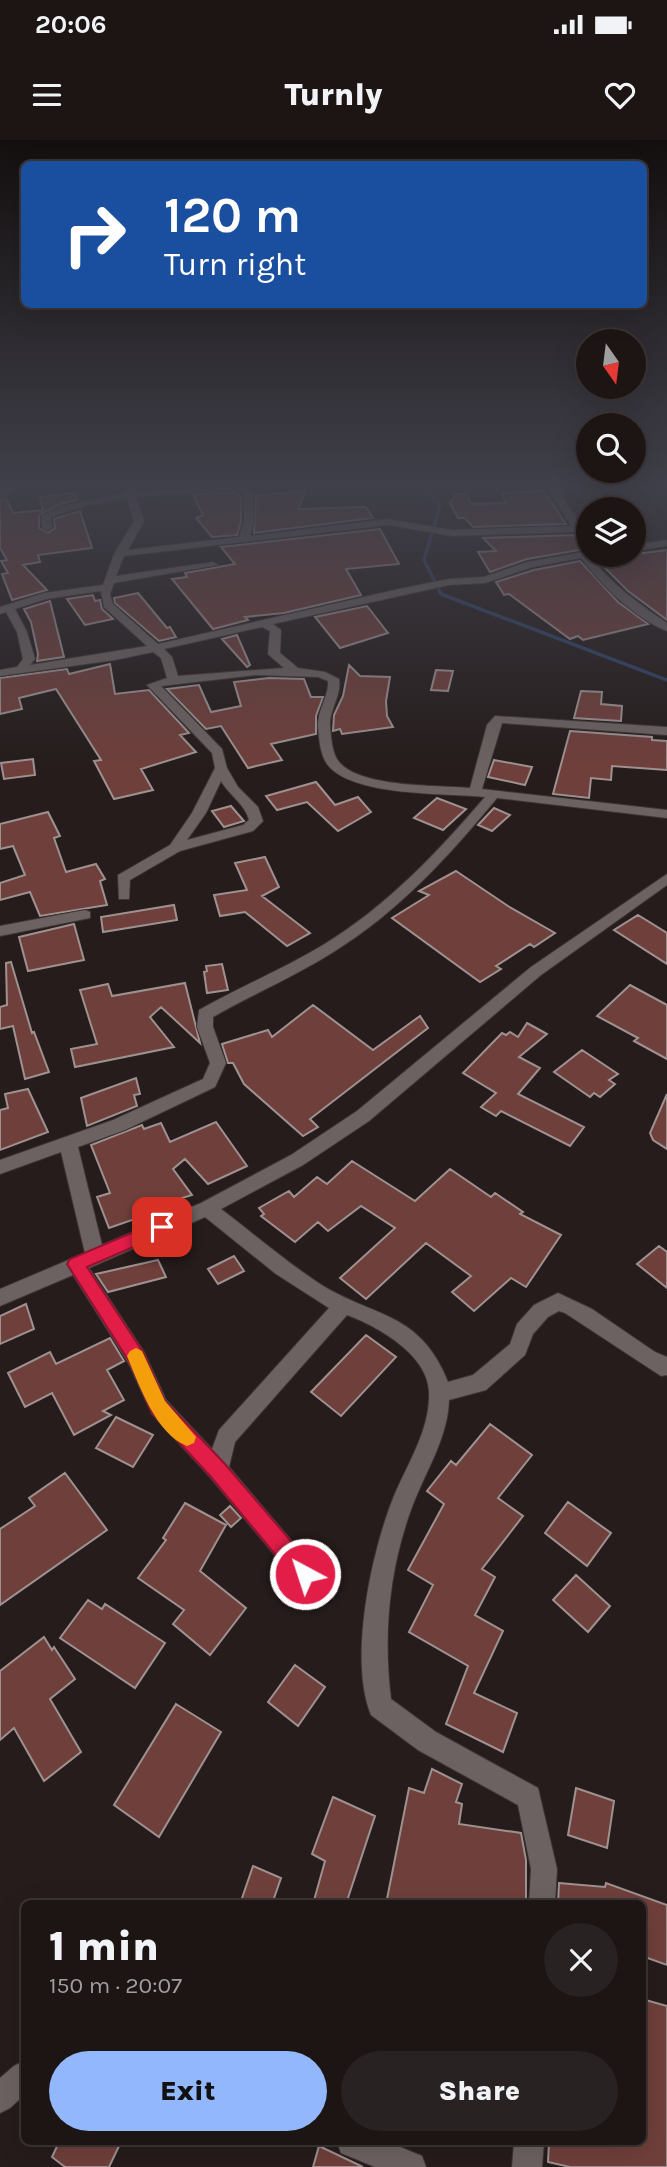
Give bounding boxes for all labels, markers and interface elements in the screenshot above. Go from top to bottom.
text: 20:06 [35,9,106,40]
icon: menu [28,76,66,114]
text: Turnly [285,76,382,113]
icon: heart [601,76,639,114]
text: 120 m [164,187,301,244]
icon: right [49,189,140,280]
text: Turn right [164,246,306,283]
north arrow [576,329,646,399]
map controls [576,329,646,567]
button: search [576,413,646,483]
button: layers [576,497,646,567]
pin [132,1197,192,1257]
icon: arrive [143,1208,181,1246]
position arrow [268,1537,342,1611]
text: 1 min [49,1921,159,1971]
button: close [544,1923,618,1997]
text: 150 m · 20:07 [49,1972,182,1999]
button: Exit [49,2051,327,2131]
button: Share [341,2051,618,2131]

